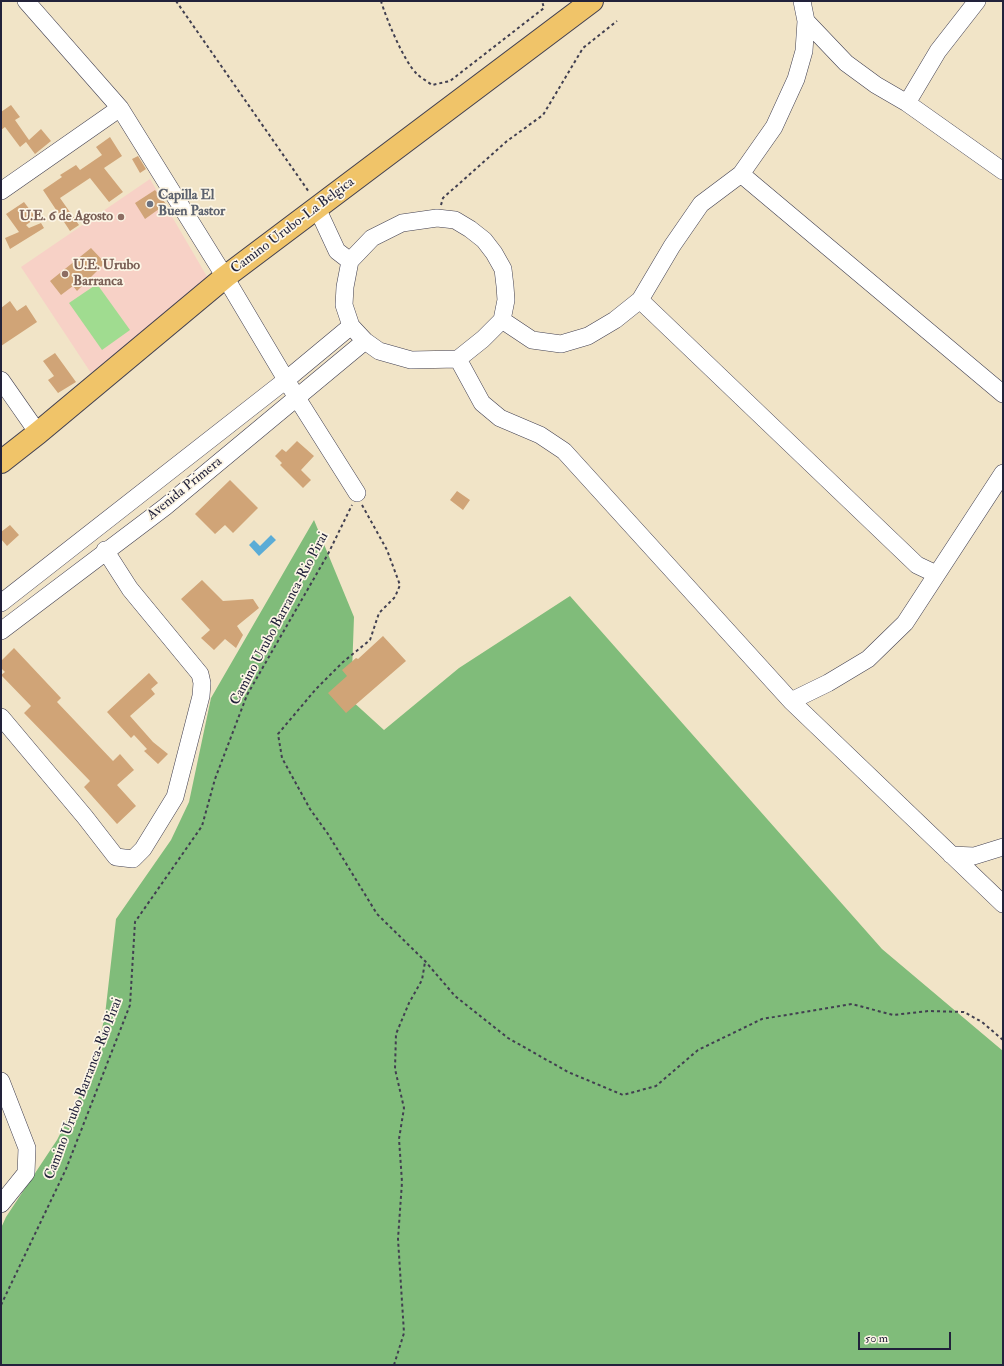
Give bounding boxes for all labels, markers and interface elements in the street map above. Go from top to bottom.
street label: Camino Urubo-La Belgica [228,174,358,278]
place label: Capilla El Buen Pastor [158,188,225,220]
marker: Capilla El Buen Pastor [145,199,155,209]
place label: U.E. 6 de Agosto [19,209,113,225]
marker: U.E. 6 de Agosto [116,212,126,222]
place label: U.E. Urubo Barranca [73,258,140,290]
marker: U.E. Urubo Barranca [60,269,70,279]
street label: Avenida Primera [144,454,226,524]
street label: Camino Urubo Barranca-Rio Pirai [227,530,333,708]
street label: Camino Urubo Barranca-Rio Pirai [42,996,126,1182]
scale bar [860,1324,953,1350]
text: 50 m [865,1331,888,1346]

